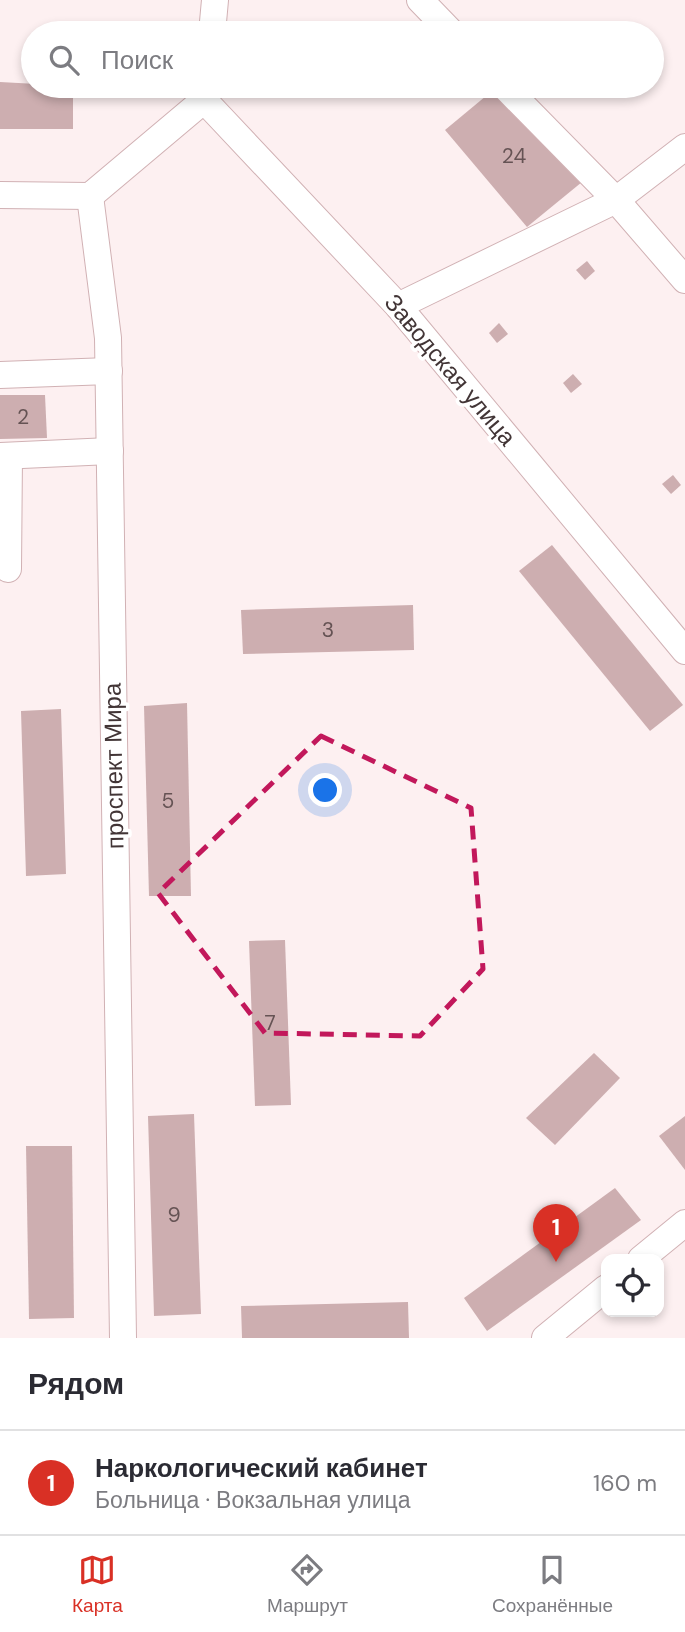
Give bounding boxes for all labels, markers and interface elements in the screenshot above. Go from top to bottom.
search box [21,21,664,98]
icon: search [45,41,83,79]
text: Поиск [101,43,173,77]
house number: 24 [502,142,526,170]
street label: Заводская улица [378,287,523,452]
house number: 2 [17,403,29,431]
house number: 3 [322,616,334,644]
street label: проспект Мира [97,682,130,849]
your location [308,773,342,807]
house number: 5 [162,787,174,815]
house number: 7 [264,1009,276,1037]
house number: 9 [167,1201,181,1229]
pin: 1 [533,1204,579,1262]
map controls [601,1254,664,1317]
button: locate [601,1254,664,1317]
text: Рядом [28,1364,124,1403]
text: Наркологический кабинет [95,1451,428,1485]
text: 1 [47,1468,55,1498]
text: 160 m [593,1468,657,1498]
text: Больница · Вокзальная улица [95,1485,411,1515]
tab: Карта [72,1551,123,1618]
tab: Маршрут [267,1551,348,1618]
tab: Сохранённые [492,1551,613,1618]

